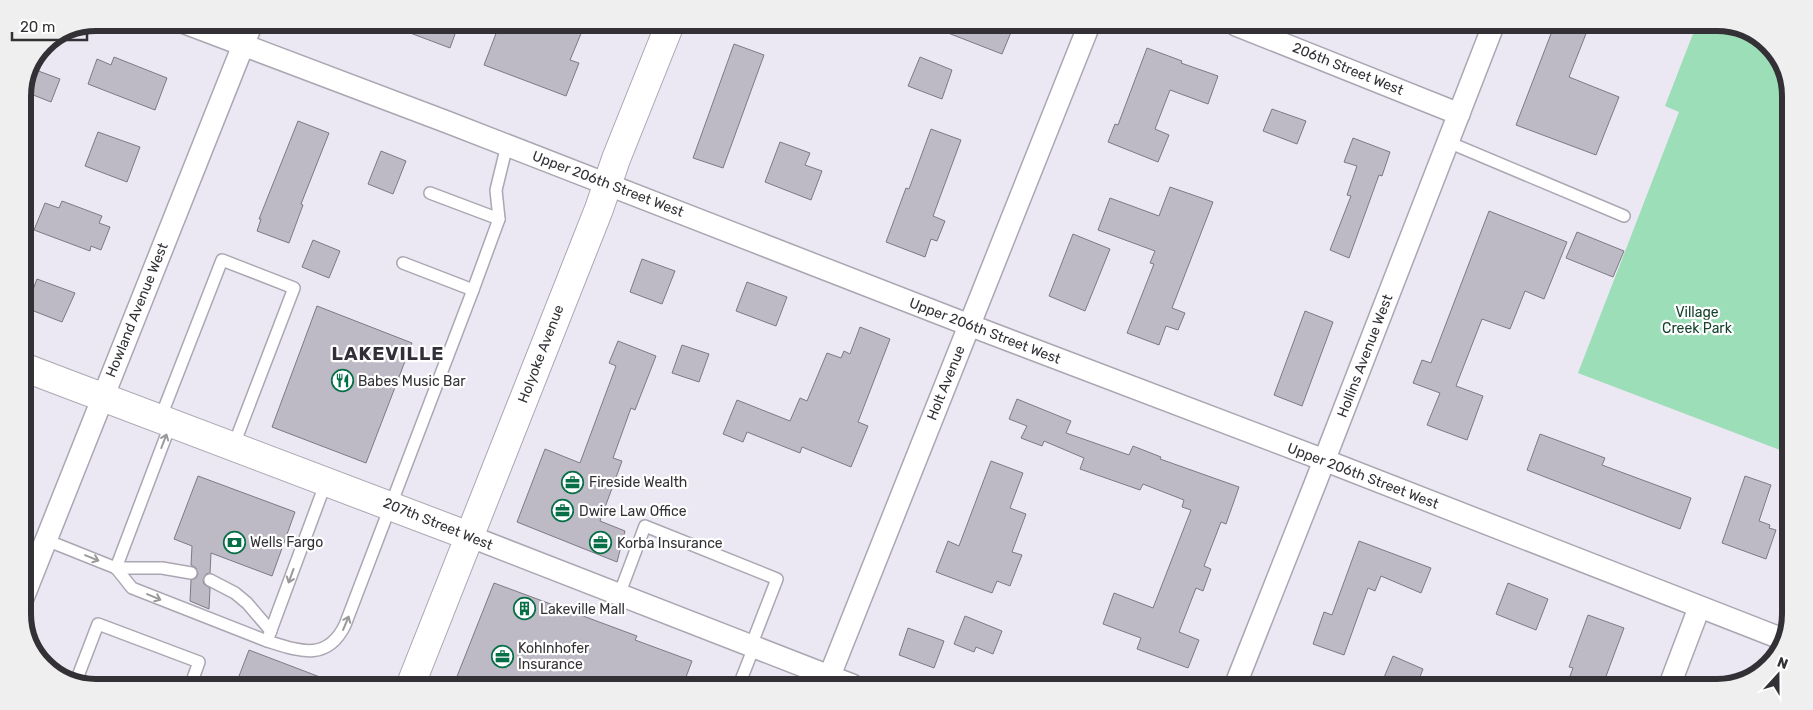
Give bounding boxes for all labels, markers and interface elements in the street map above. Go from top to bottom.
scale bar [12,10,88,42]
text: 20 m [20,18,55,36]
street label: 206th Street West [1290,39,1406,99]
street label: Upper 206th Street West [530,147,687,221]
street label: Howland Avenue West [102,240,172,380]
street label: Hollins Avenue West [1334,292,1397,420]
street label: Upper 206th Street West [907,294,1064,368]
street label: Holyoke Avenue [514,302,568,405]
park label: Village Creek Park [1662,304,1733,337]
district label: LAKEVILLE [332,342,444,365]
street label: Holt Avenue [923,343,969,423]
restaurant icon: Babes Music Bar [330,369,354,393]
place label: Babes Music Bar [358,373,466,390]
one-way arrow [160,434,169,449]
street label: Upper 206th Street West [1285,439,1442,513]
office icon: Fireside Wealth [561,470,585,494]
place label: Fireside Wealth [589,474,687,491]
street label: 207th Street West [381,494,496,554]
office icon: Dwire Law Office [551,499,575,523]
place label: Dwire Law Office [579,503,687,520]
bank icon: Wells Fargo [222,530,246,554]
office icon: Korba Insurance [589,531,613,555]
place label: Wells Fargo [250,534,323,551]
place label: Korba Insurance [617,535,723,552]
one-way arrow [83,554,99,563]
one-way arrow [286,568,295,584]
one-way arrow [146,592,161,602]
building icon: Lakeville Mall [512,597,536,621]
place label: Lakeville Mall [540,601,625,618]
one-way arrow [341,616,351,631]
place label: Kohlnhofer Insurance [518,640,590,673]
office icon: Kohlnhofer Insurance [490,644,514,668]
north arrow [1753,650,1803,700]
text: N [1775,654,1790,673]

